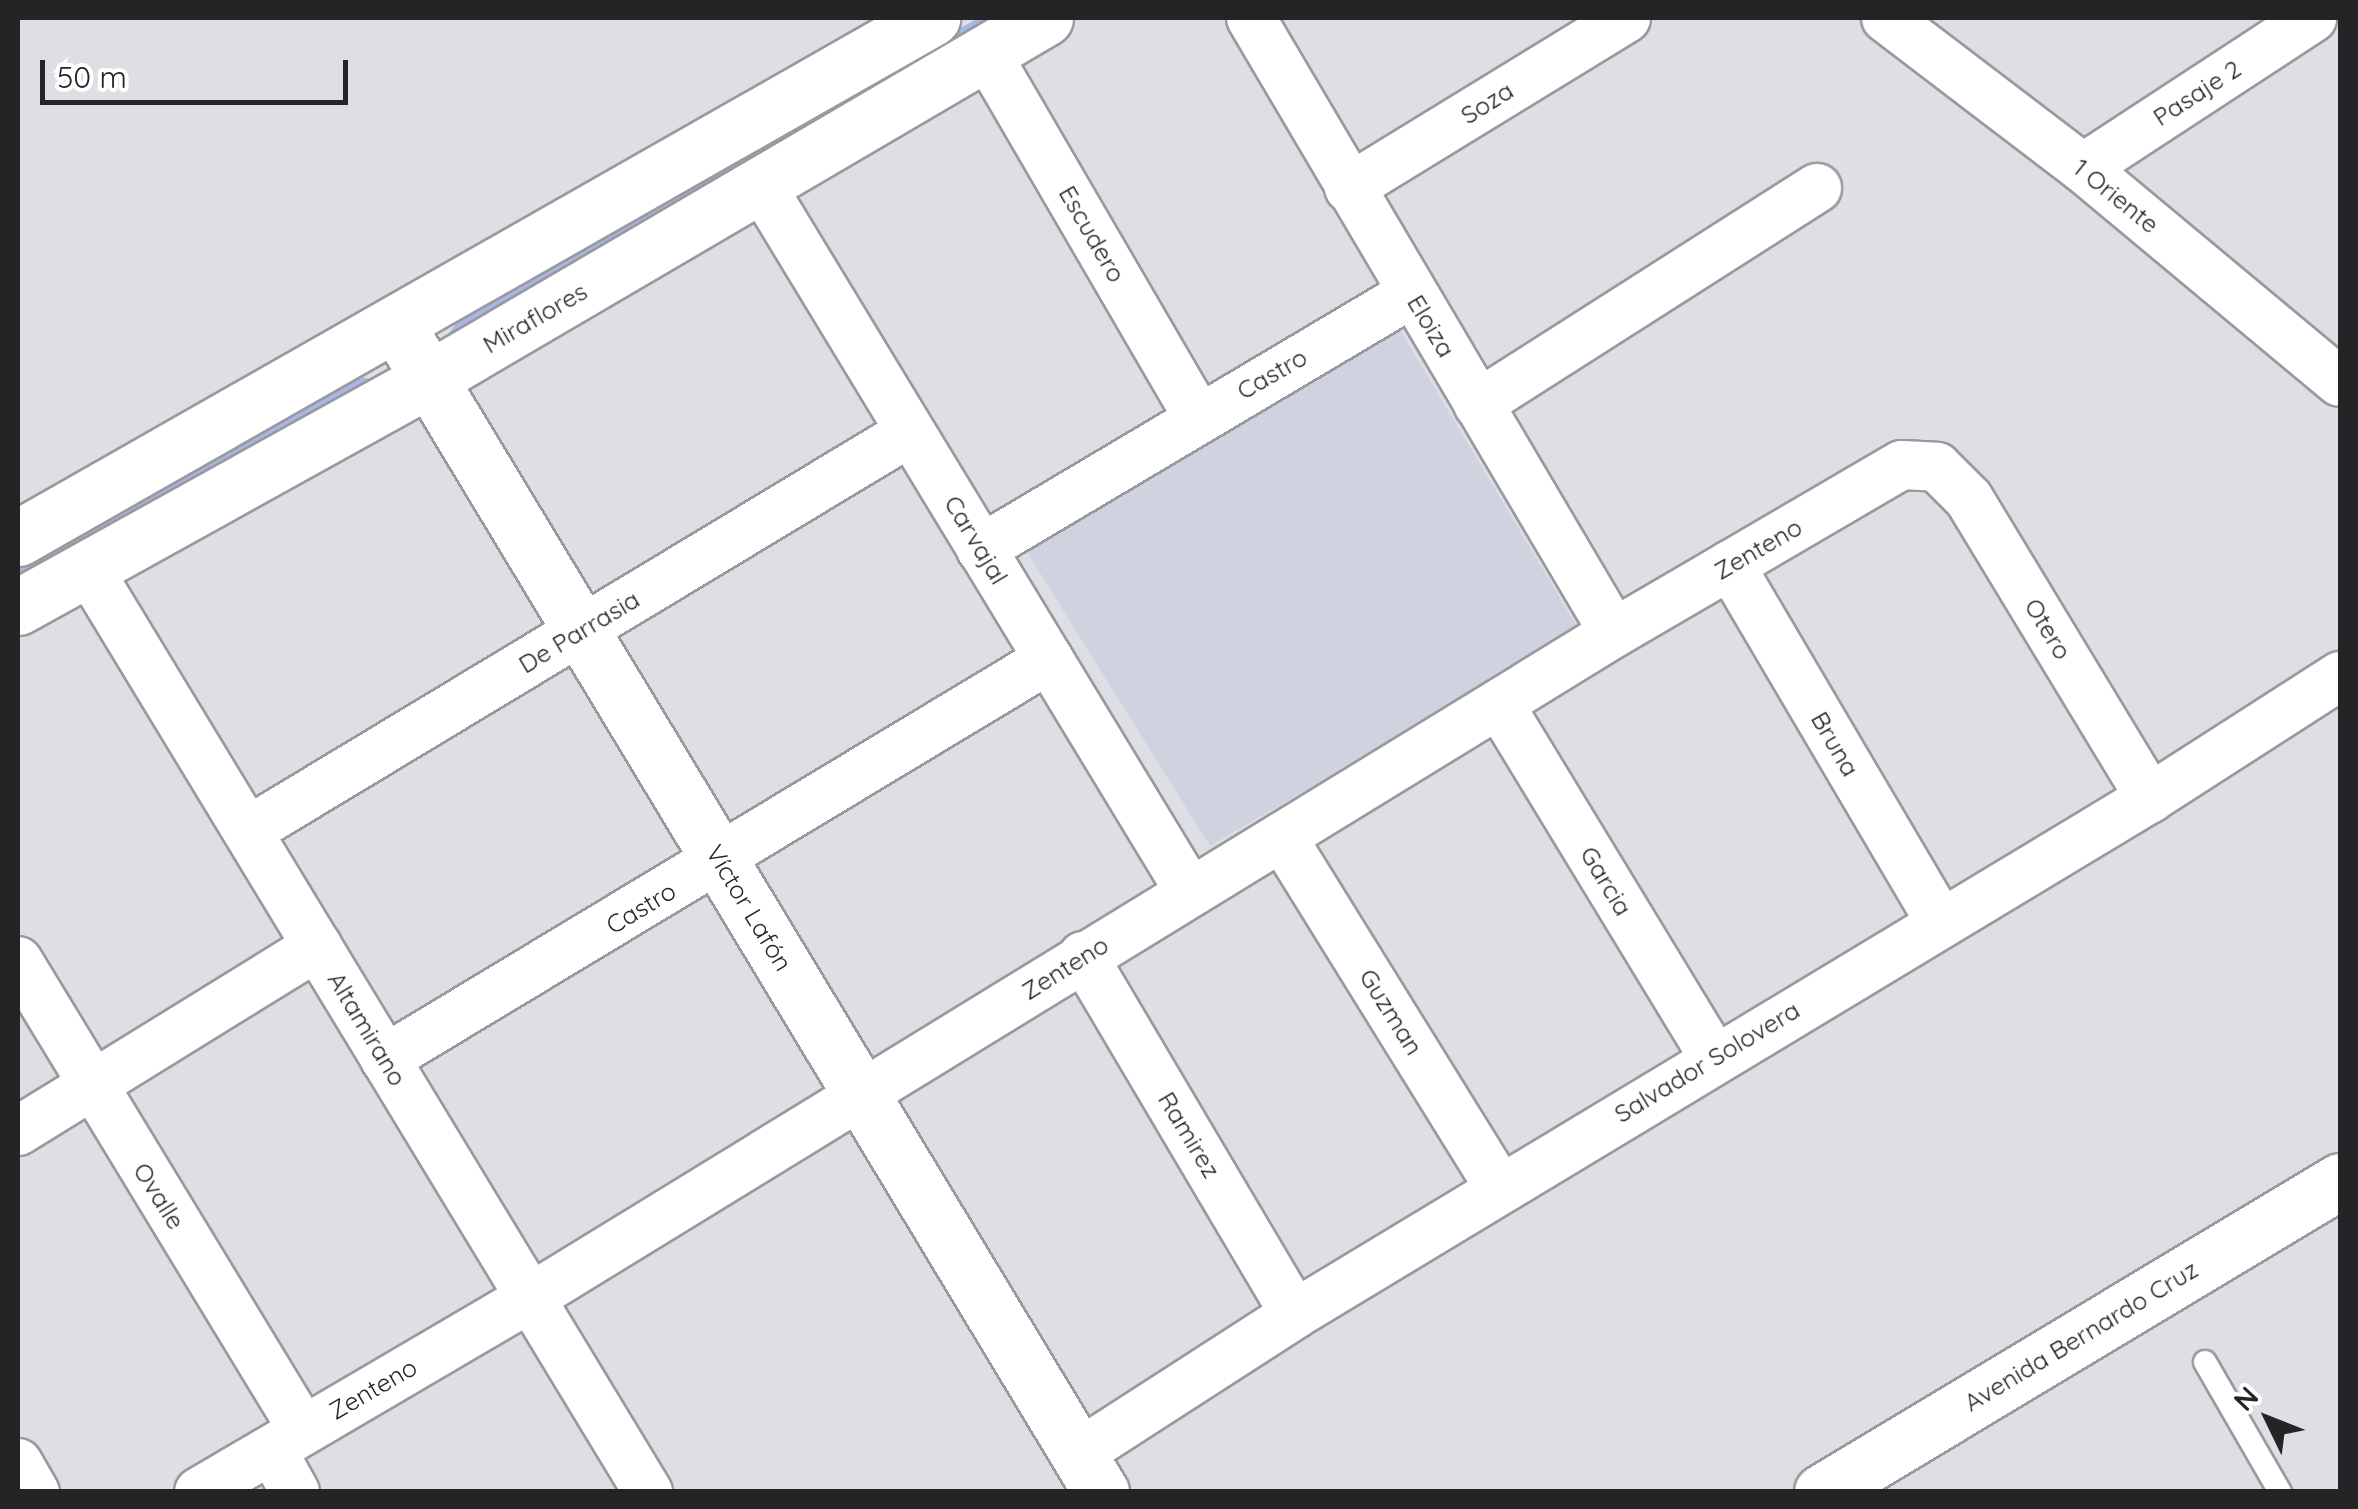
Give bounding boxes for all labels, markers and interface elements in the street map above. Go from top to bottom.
scale bar [45,40,352,102]
street label: Pasaje 2 [2148,54,2246,132]
text: 50 m [57,58,127,96]
street label: Soza [1455,75,1519,131]
street label: 1 Oriente [2067,152,2165,240]
street label: Escudero [1052,180,1132,288]
street label: Miraflores [478,276,592,360]
street label: Eloiza [1401,289,1461,363]
street label: Castro [1232,342,1312,406]
street label: Carvajal [938,490,1014,590]
street label: Zenteno [1709,512,1807,586]
street label: De Parrasia [513,584,645,680]
street label: Otero [2018,593,2078,665]
street label: Bruna [1805,706,1865,782]
street label: Víctor Lafón [700,839,798,977]
street label: Garcia [1574,841,1638,921]
street label: Castro [601,876,681,940]
street label: Zenteno [1016,930,1114,1006]
street label: Guzman [1353,963,1429,1061]
street label: Altamirano [321,967,413,1091]
street label: Salvador Solovera [1609,995,1805,1129]
street label: Ramirez [1152,1086,1226,1184]
street label: Ovalle [127,1157,191,1235]
street label: Avenida Bernardo Cruz [1959,1254,2203,1418]
street label: Zenteno [324,1352,422,1426]
north arrow [2218,1369,2318,1469]
text: N [2226,1379,2266,1418]

